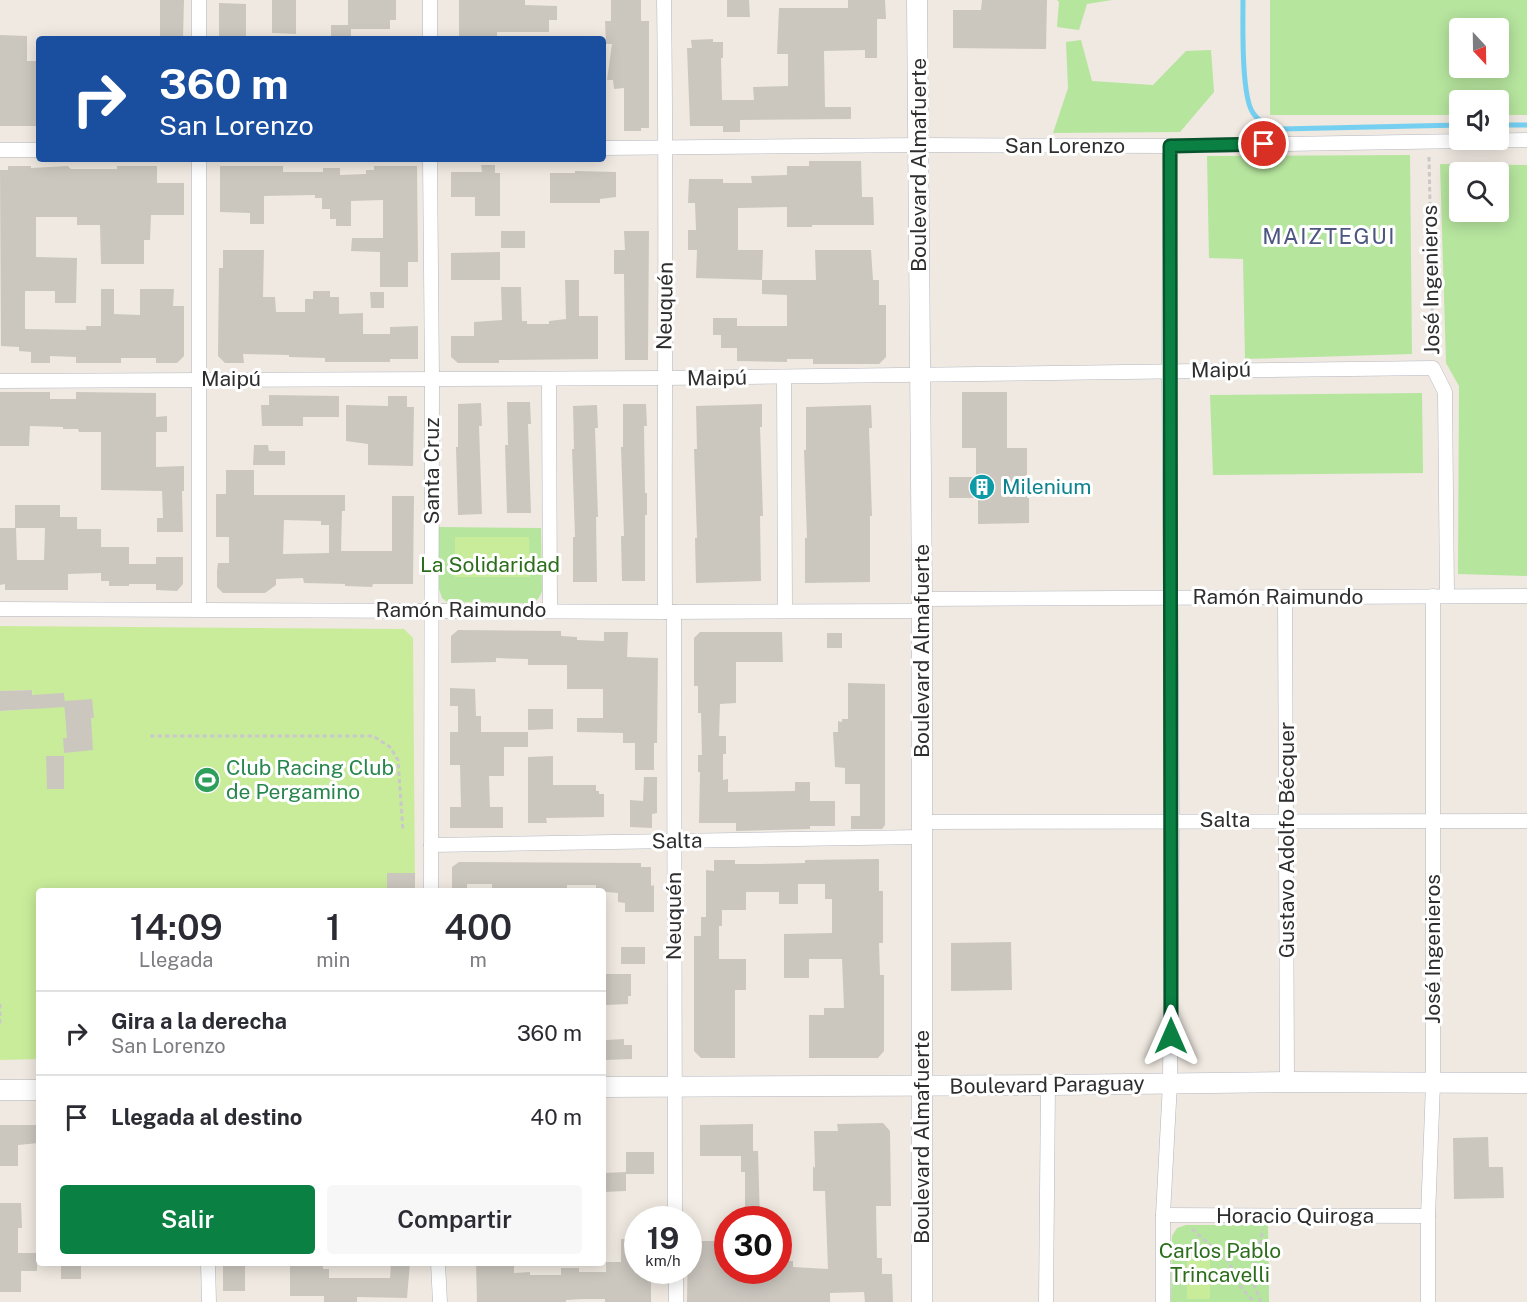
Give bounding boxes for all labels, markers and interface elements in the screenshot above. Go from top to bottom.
north arrow [1449,18,1509,78]
map controls [1449,18,1509,222]
street label: Boulevard Almafuerte [906,58,931,272]
text: 360 m [159,59,289,108]
icon: right [60,60,138,138]
button: sound [1449,90,1509,150]
text: San Lorenzo [159,109,314,141]
pin [1238,118,1289,169]
icon: arrive [1247,127,1280,160]
street label: San Lorenzo [1005,133,1125,158]
button: search [1449,162,1509,222]
street label: José Ingenieros [1417,205,1444,355]
district label: MAIZTEGUI [1262,223,1396,249]
street label: Neuquén [651,262,678,350]
street label: Maipú [1191,356,1251,383]
street label: Maipú [687,364,747,391]
street label: Maipú [201,366,261,391]
street label: Santa Cruz [419,417,444,525]
building icon: Milenium [967,472,997,502]
place label: Milenium [1002,474,1091,499]
street label: Boulevard Almafuerte [909,544,934,758]
park label: La Solidaridad [420,552,560,577]
street label: Ramón Raimundo [1193,584,1363,609]
street label: Ramón Raimundo [376,597,546,622]
street label: Gustavo Adolfo Bécquer [1274,722,1299,958]
place label: Club Racing Club de Pergamino [226,755,394,804]
sports icon: Club Racing Club de Pergamino [192,765,222,795]
street label: Salta [1200,807,1250,832]
street label: Salta [651,828,703,853]
street label: Neuquén [661,872,686,960]
street label: José Ingenieros [1420,874,1445,1024]
text: 14:09 [130,906,223,948]
text: 1 [326,906,341,948]
text: 400 [444,906,512,948]
text: Llegada [139,948,213,972]
text: min [316,948,350,972]
text: m [469,948,487,972]
position arrow [1139,1004,1203,1068]
text: Gira a la derecha [111,1008,287,1034]
icon: right [60,1017,93,1050]
text: 360 m [517,1020,582,1046]
street label: Boulevard Almafuerte [909,1030,934,1244]
text: San Lorenzo [111,1034,226,1058]
street label: Boulevard Paraguay [949,1070,1145,1099]
icon: arrive [60,1101,93,1134]
text: Llegada al destino [111,1104,302,1130]
text: 40 m [530,1104,582,1130]
button: Salir [60,1185,315,1254]
button: Compartir [327,1185,582,1254]
street label: Horacio Quiroga [1216,1203,1374,1228]
speed limit sign: 30 [714,1206,792,1284]
text: 19 [647,1220,679,1256]
park label: Carlos Pablo Trincavelli [1159,1238,1281,1287]
text: km/h [645,1252,681,1269]

